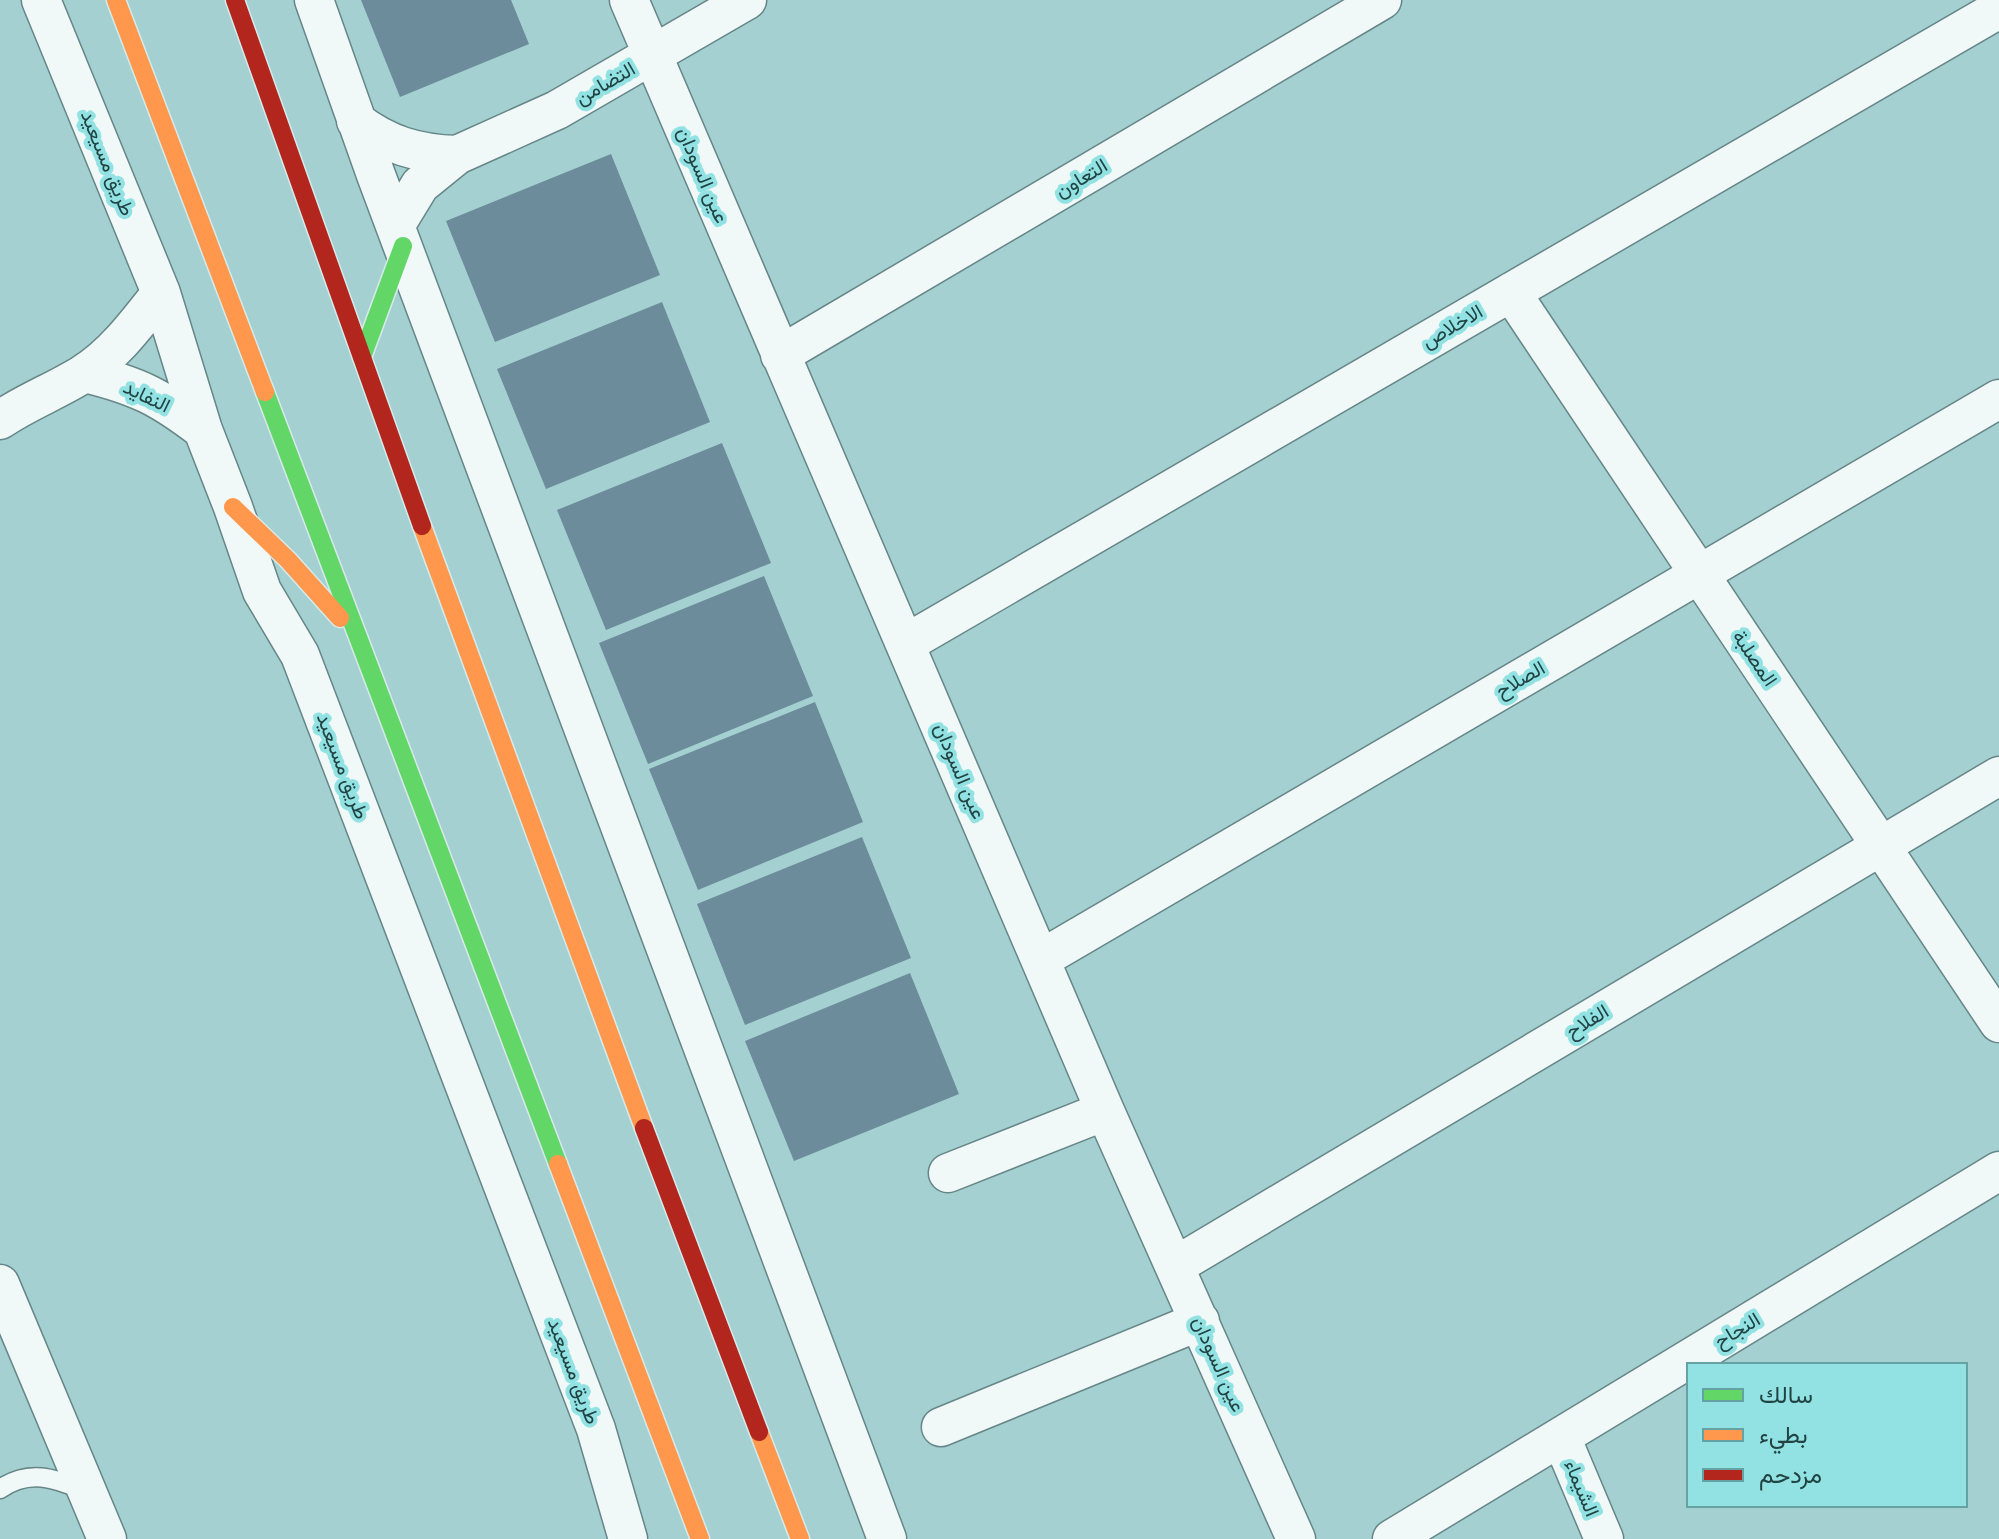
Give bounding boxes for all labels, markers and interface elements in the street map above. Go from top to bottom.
street label: التضامن [571,57,640,111]
street label: طريق مسيعيد [75,107,139,220]
street label: عين السودان [671,124,733,227]
street label: التعاون [1051,154,1112,204]
street label: الاخلاص [1418,300,1487,354]
street label: النفايد [119,375,174,418]
street label: المصلبة [1727,626,1782,691]
street label: الصلاح [1492,656,1550,704]
street label: طريق مسيعيد [311,710,373,823]
street label: عين السودان [928,720,990,823]
street label: الفلاح [1562,1000,1614,1045]
street label: النجاح [1710,1308,1765,1355]
street label: عين السودان [1186,1313,1250,1416]
street label: طريق مسيعيد [542,1315,604,1428]
legend [1687,1363,1967,1507]
text: سالك [1759,1381,1813,1410]
text: بطيء [1759,1421,1808,1454]
street label: الشيماء [1558,1456,1604,1520]
text: مزدحم [1759,1461,1822,1491]

